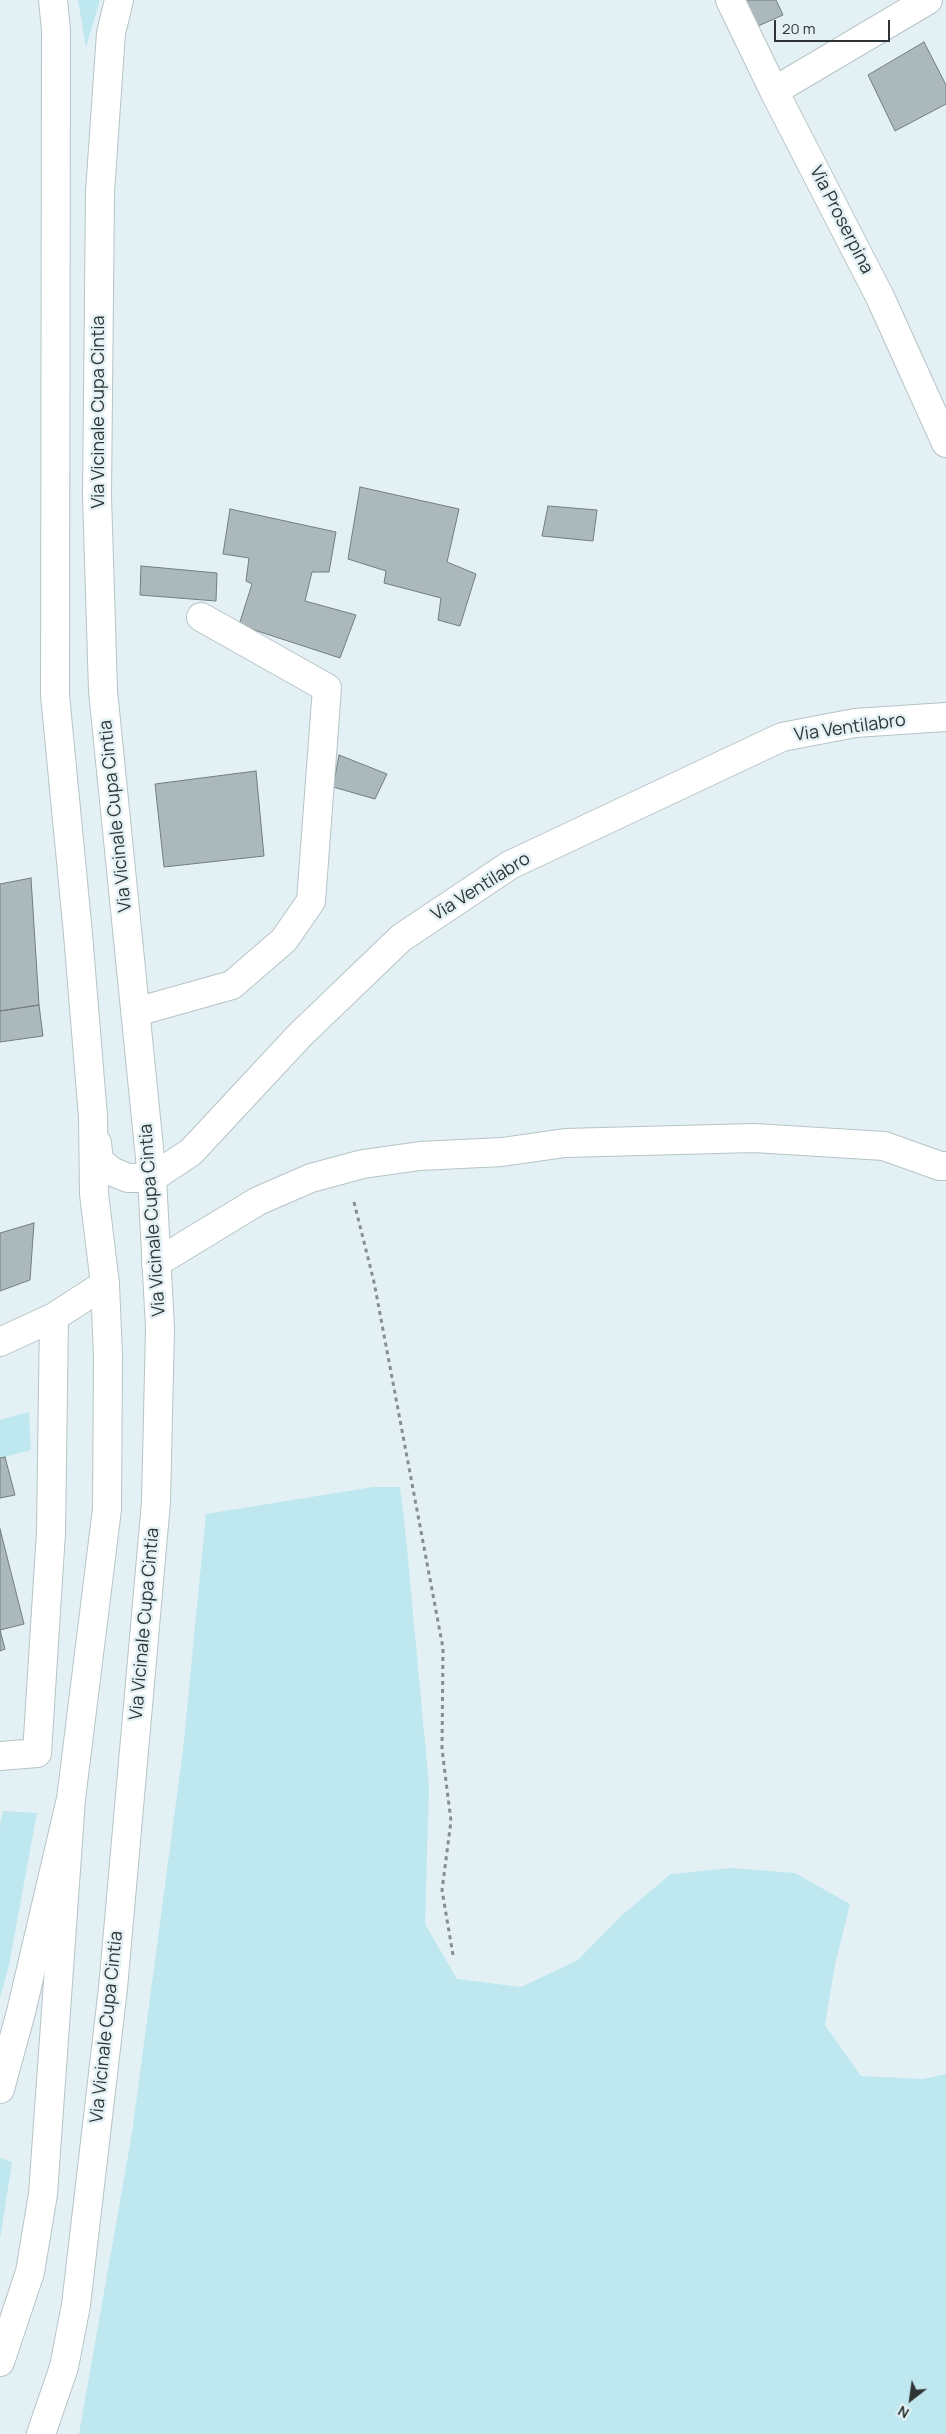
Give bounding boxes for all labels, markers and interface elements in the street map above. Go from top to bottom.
scale bar [776,10,892,42]
text: 20 m [782,18,815,39]
street label: Via Proserpina [805,163,877,277]
street label: Via Vicinale Cupa Cintia [88,316,110,508]
street label: Via Ventilabro [793,709,907,747]
street label: Via Vicinale Cupa Cintia [95,719,137,913]
street label: Via Ventilabro [428,848,534,926]
street label: Via Vicinale Cupa Cintia [135,1123,171,1317]
street label: Via Vicinale Cupa Cintia [126,1527,164,1721]
street label: Via Vicinale Cupa Cintia [86,1930,128,2124]
north arrow [886,2374,936,2424]
text: N [894,2402,912,2423]

